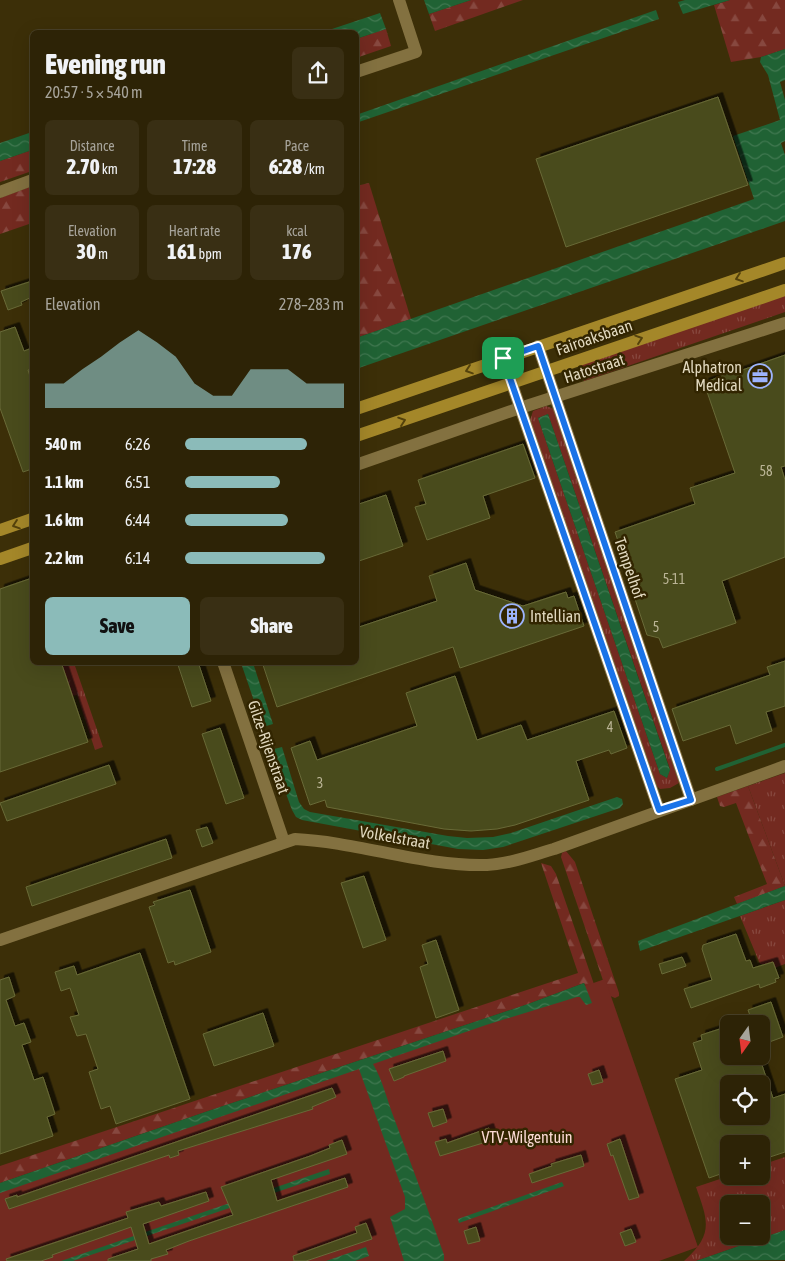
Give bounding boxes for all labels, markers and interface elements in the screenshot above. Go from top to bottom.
button: share [292,47,344,99]
text: Evening run [45,48,166,80]
text: 20:57 · 5 × 540 m [45,83,143,101]
text: Distance [70,138,115,154]
text: Time [182,138,207,154]
text: Pace [285,138,309,154]
text: 2.70 [66,154,100,178]
text: 17:28 [173,154,216,178]
text: 6:28 [269,154,302,178]
text: km [100,161,118,177]
text: /km [302,161,325,177]
text: Elevation [68,223,116,239]
text: Heart rate [169,223,220,239]
text: kcal [286,223,307,239]
text: 30 [76,239,96,263]
text: 161 [167,239,197,263]
text: 176 [282,239,312,263]
text: m [96,246,108,262]
text: bpm [197,246,222,262]
one-way arrow [735,272,744,282]
text: Elevation [45,295,100,313]
text: 278–283 m [279,295,344,313]
street label: Fairoaksbaan [553,315,635,359]
one-way arrow [634,335,642,345]
pin [482,337,524,379]
icon: arrive [489,344,517,372]
street label: Hatostraat [561,350,627,386]
place label: Alphatron Medical [683,358,743,394]
office icon: Alphatron Medical [747,363,773,389]
one-way arrow [465,364,474,374]
one-way arrow [398,416,406,426]
text: 540 m [45,435,81,453]
text: 6:26 [125,435,150,453]
house number: 58 [759,463,773,479]
text: 1.1 km [45,473,84,491]
text: 6:51 [125,473,150,491]
text: 1.6 km [45,511,84,529]
text: 6:44 [125,511,150,529]
one-way arrow [13,519,21,529]
street label: Tempelhof [610,535,649,602]
text: 2.2 km [45,549,84,567]
text: 6:14 [125,549,150,567]
house number: 5-11 [663,571,685,587]
button: Save [45,597,190,655]
button: Share [200,597,344,655]
building icon: Intellian [499,603,525,629]
place label: Intellian [530,607,581,625]
house number: 5 [653,619,659,635]
street label: Gilze-Rijenstraat [244,698,294,797]
house number: 4 [607,719,614,735]
house number: 3 [317,775,323,791]
street label: Volkelstraat [358,822,432,852]
north arrow [720,1015,770,1065]
map controls [720,1015,770,1245]
button: locate [720,1075,770,1125]
park label: VTV-Wilgentuin [481,1128,573,1147]
button: + [720,1135,770,1185]
button: − [720,1195,770,1245]

